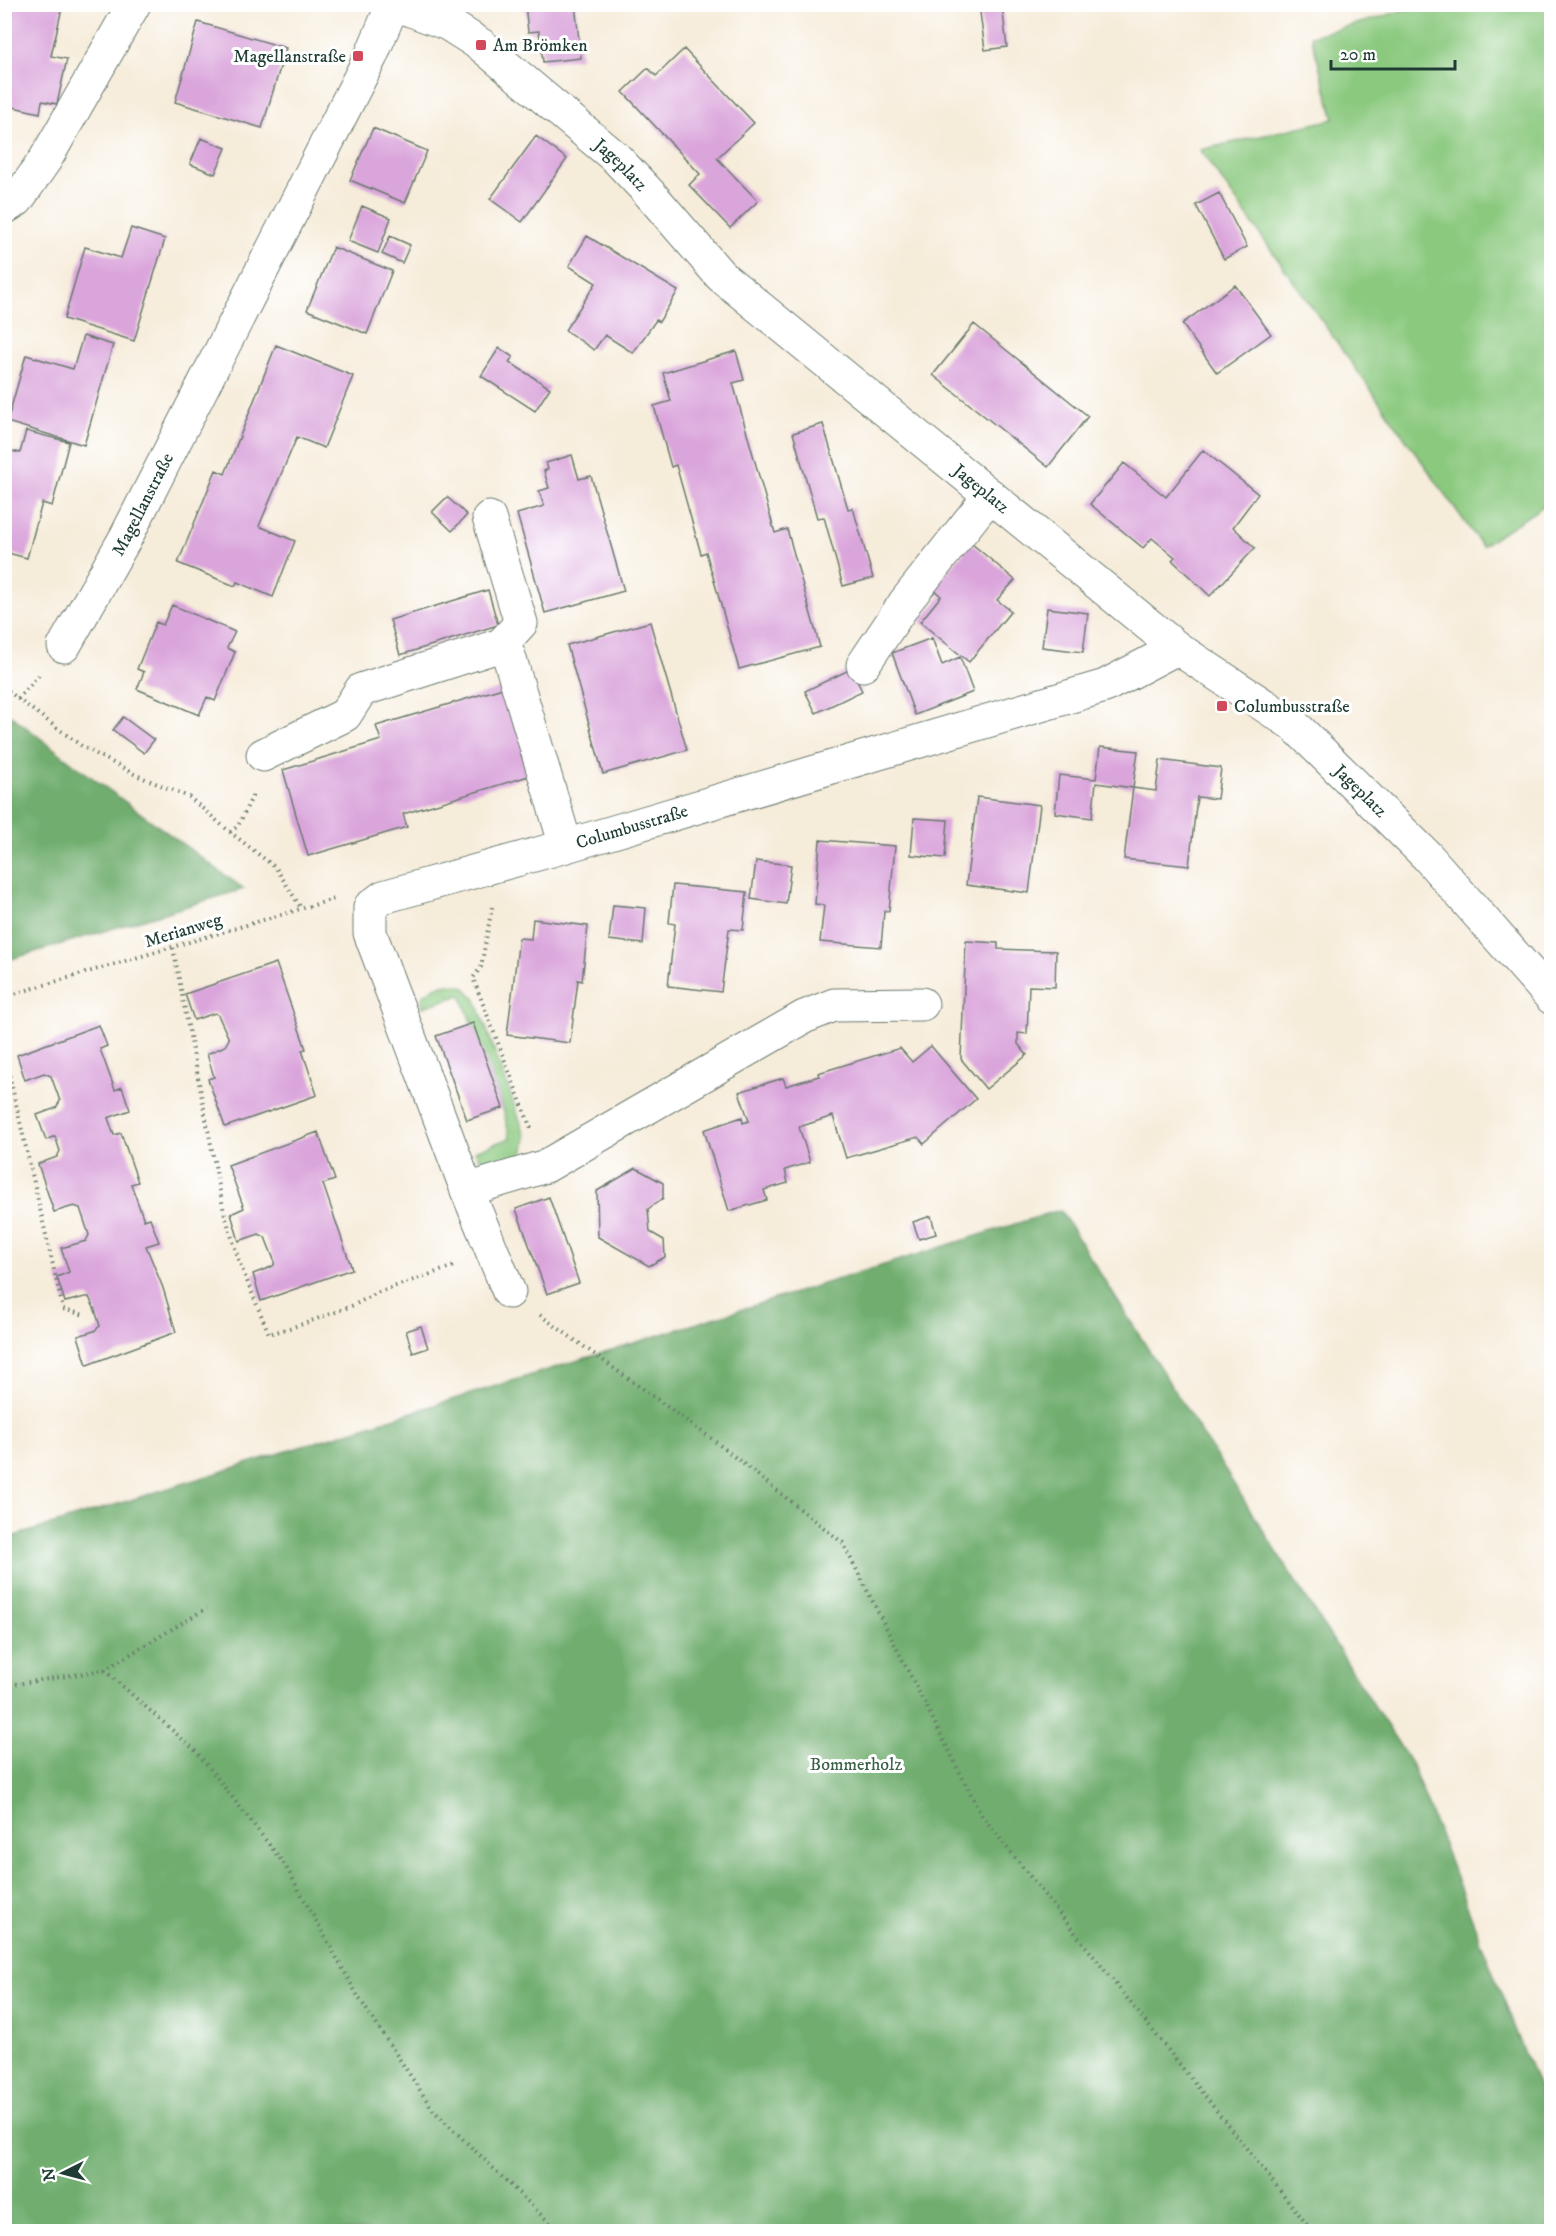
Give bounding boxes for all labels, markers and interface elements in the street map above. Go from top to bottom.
scale bar [1331,33,1456,71]
place label: Am Brömken [493,35,588,57]
marker: Am Brömken [474,38,488,52]
text: 20 m [1340,44,1376,66]
place label: Magellanstraße [233,46,346,68]
marker: Magellanstraße [351,49,365,63]
street label: Jageplatz [588,133,652,196]
street label: Magellanstraße [108,450,179,560]
street label: Jageplatz [947,459,1014,519]
place label: Columbusstraße [1234,696,1350,718]
marker: Columbusstraße [1215,699,1229,713]
street label: Jageplatz [1327,759,1391,823]
street label: Columbusstraße [573,800,691,854]
street label: Merianweg [142,909,225,953]
park label: Bommerholz [810,1754,902,1776]
north arrow [33,2143,93,2203]
text: N [38,2167,60,2182]

